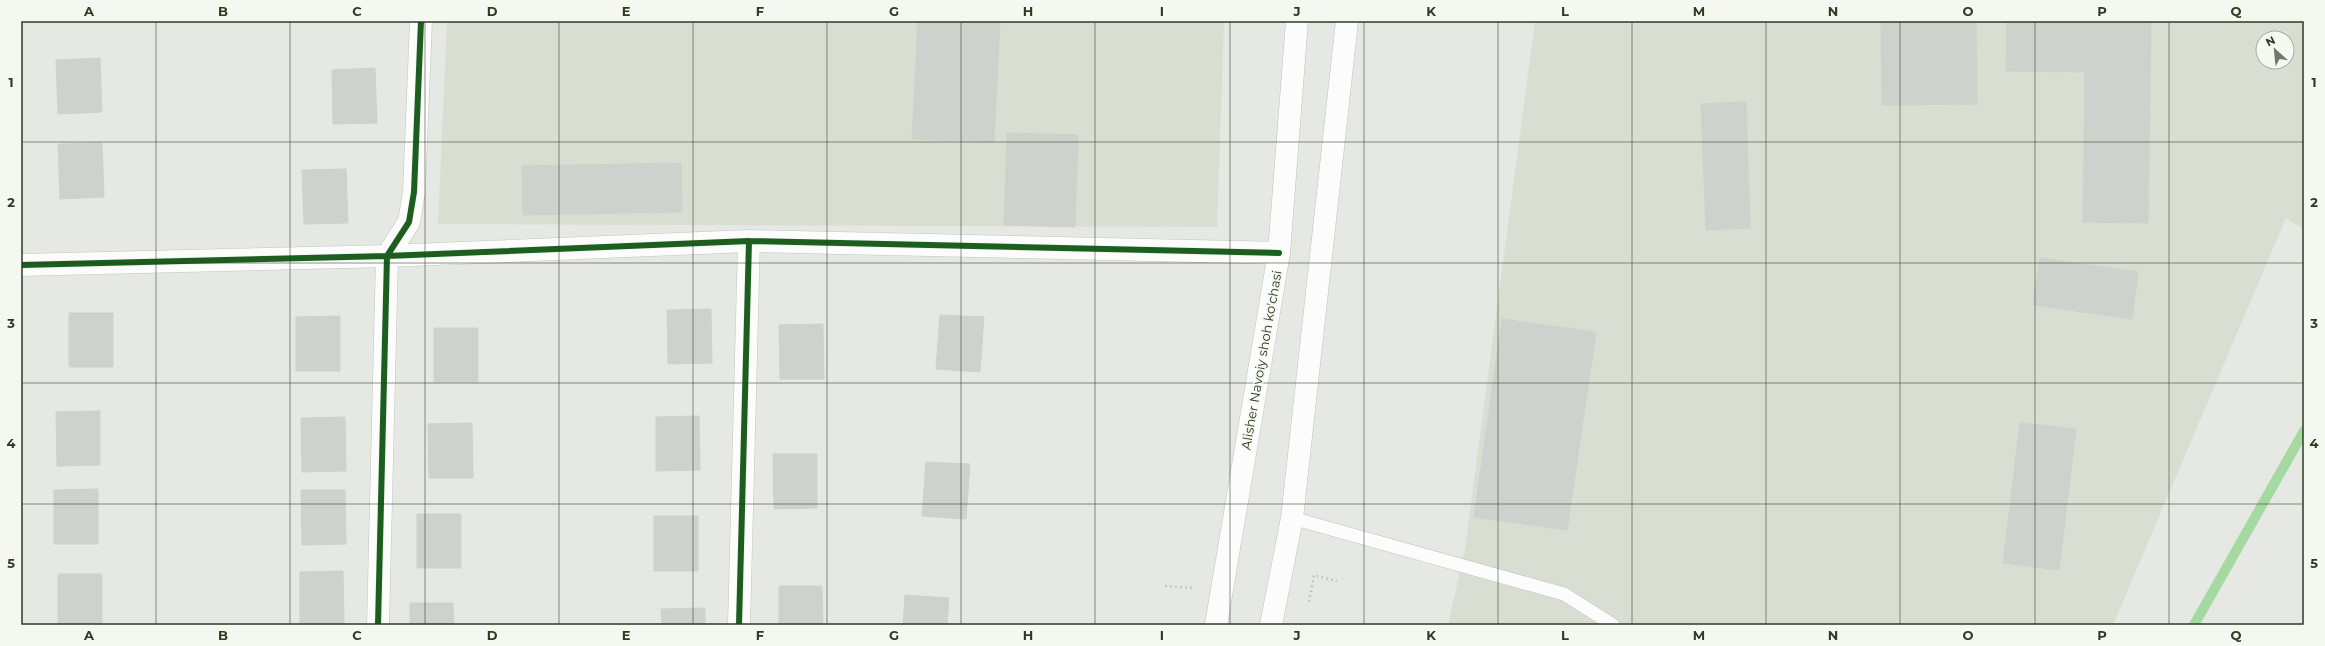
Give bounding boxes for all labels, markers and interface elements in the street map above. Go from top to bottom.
text: A [83,3,95,19]
text: B [218,3,228,19]
text: C [352,3,362,19]
text: D [487,3,498,19]
text: E [622,3,631,19]
text: F [756,3,764,19]
text: G [889,3,899,19]
text: H [1023,3,1033,19]
text: I [1160,3,1164,19]
text: J [1292,3,1301,19]
text: K [1426,3,1436,19]
text: L [1561,3,1569,19]
text: M [1693,3,1705,19]
text: N [1828,3,1838,19]
text: O [1963,3,1974,19]
text: P [2097,3,2107,19]
text: Q [2231,3,2242,19]
north arrow [2255,30,2295,70]
text: N [2263,33,2278,49]
text: 1 [8,74,14,90]
text: 1 [2311,74,2317,90]
text: 2 [7,194,15,210]
text: 2 [2310,194,2318,210]
street label: Alisher Navoiy shoh ko'chasi [1237,269,1285,451]
text: 3 [6,315,15,331]
text: 3 [2309,315,2318,331]
text: 4 [7,435,16,451]
text: 4 [2310,435,2319,451]
text: 5 [7,555,15,571]
text: 5 [2310,555,2318,571]
text: A [83,627,95,643]
text: B [218,627,228,643]
text: C [352,627,362,643]
text: D [487,627,498,643]
text: E [622,627,631,643]
text: F [756,627,764,643]
text: G [889,627,899,643]
text: H [1023,627,1033,643]
text: I [1160,627,1164,643]
text: J [1292,627,1301,643]
text: K [1426,627,1436,643]
text: L [1561,627,1569,643]
text: M [1693,627,1705,643]
text: N [1828,627,1838,643]
text: O [1963,627,1974,643]
text: P [2097,627,2107,643]
text: Q [2231,627,2242,643]

